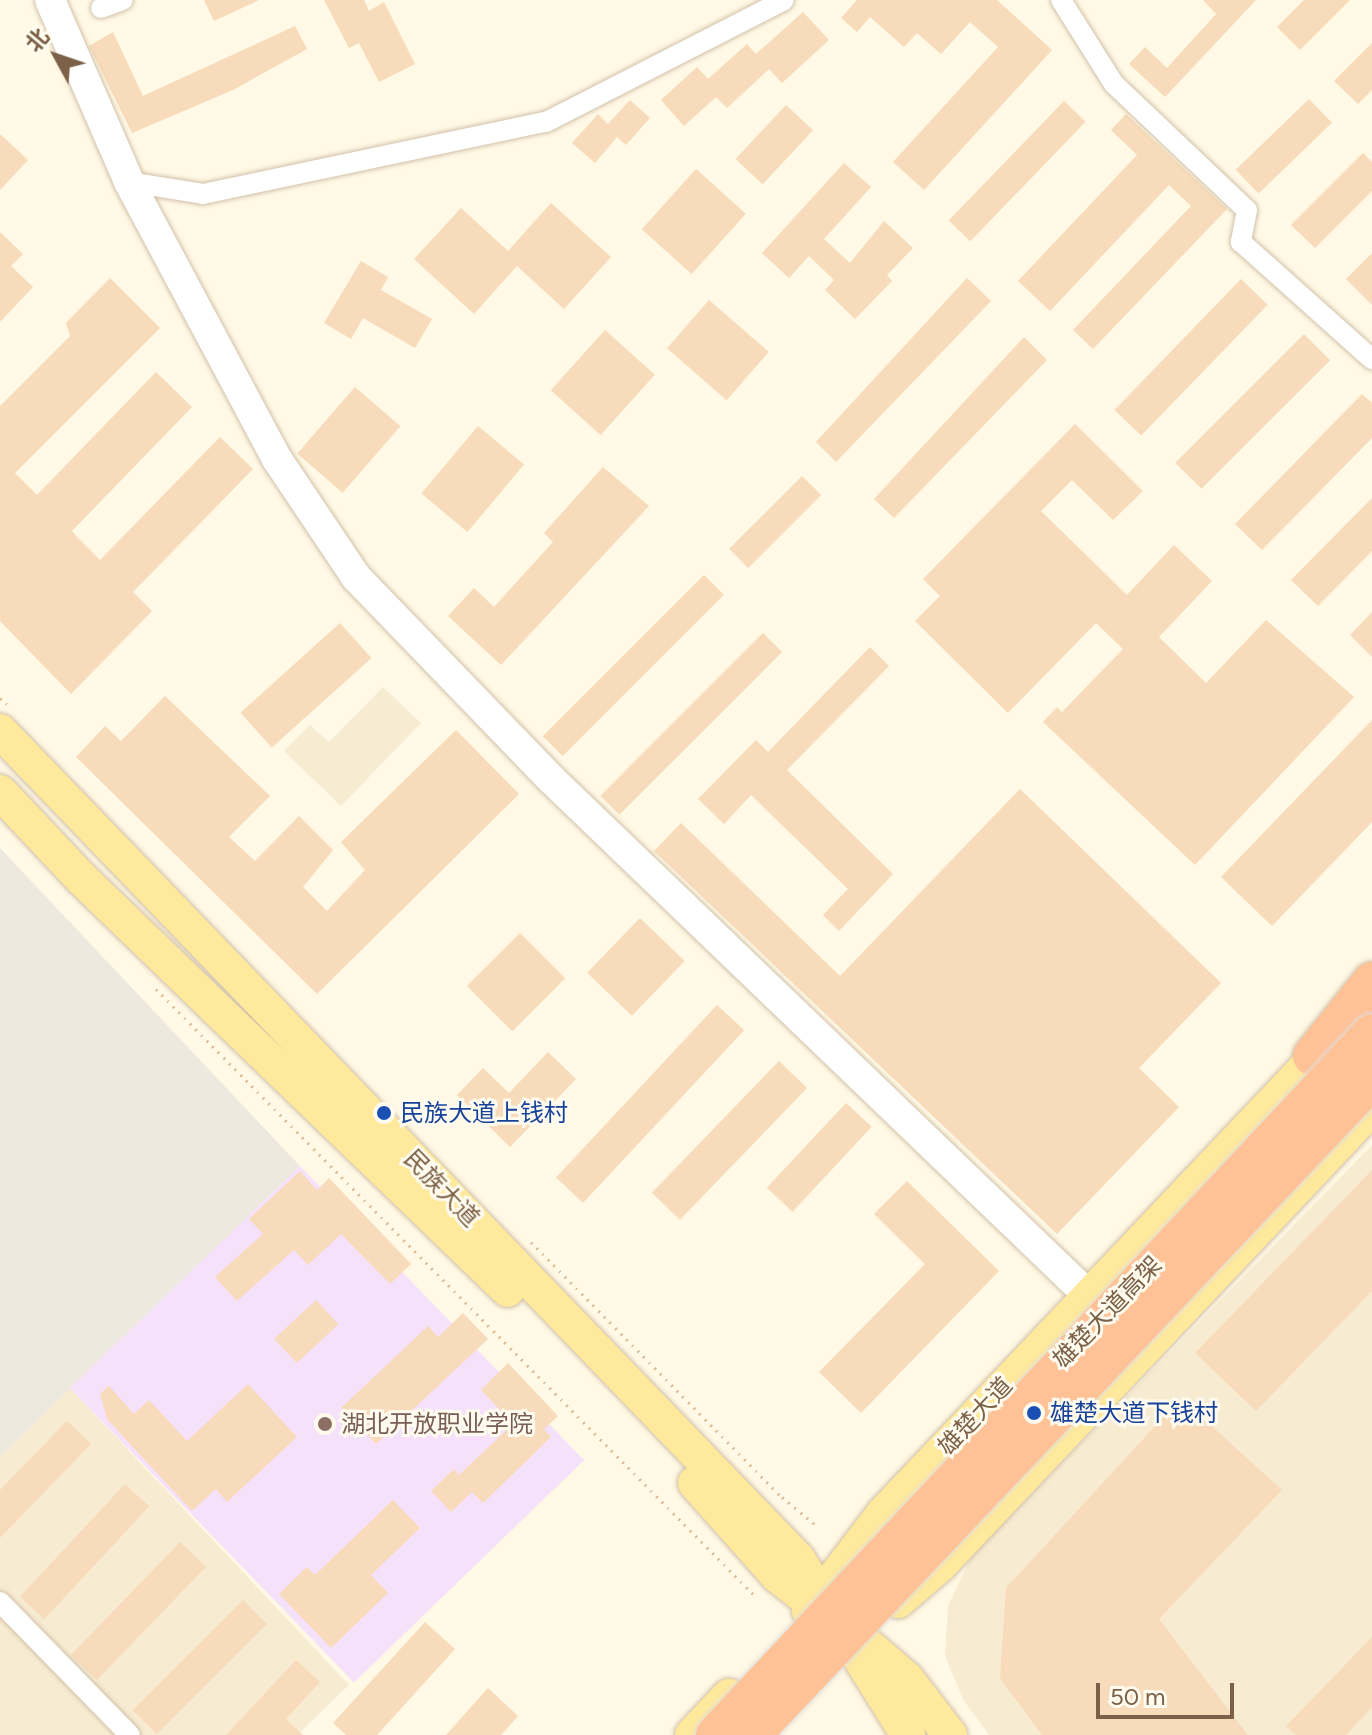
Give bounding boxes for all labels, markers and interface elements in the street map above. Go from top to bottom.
north arrow [16,16,96,96]
text: 北 [20,23,55,57]
place label: 民族大道上钱村 [400,1099,568,1127]
marker: 民族大道上钱村 [375,1104,393,1122]
street label: 民族大道 [398,1143,486,1233]
street label: 雄楚大道高架 [1047,1250,1167,1374]
street label: 雄楚大道 [932,1371,1018,1461]
place label: 雄楚大道下钱村 [1050,1399,1218,1427]
marker: 雄楚大道下钱村 [1025,1404,1043,1422]
place label: 湖北开放职业学院 [341,1410,533,1438]
marker: 湖北开放职业学院 [316,1415,334,1433]
scale bar [1100,1667,1238,1717]
text: 50 m [1110,1682,1166,1711]

